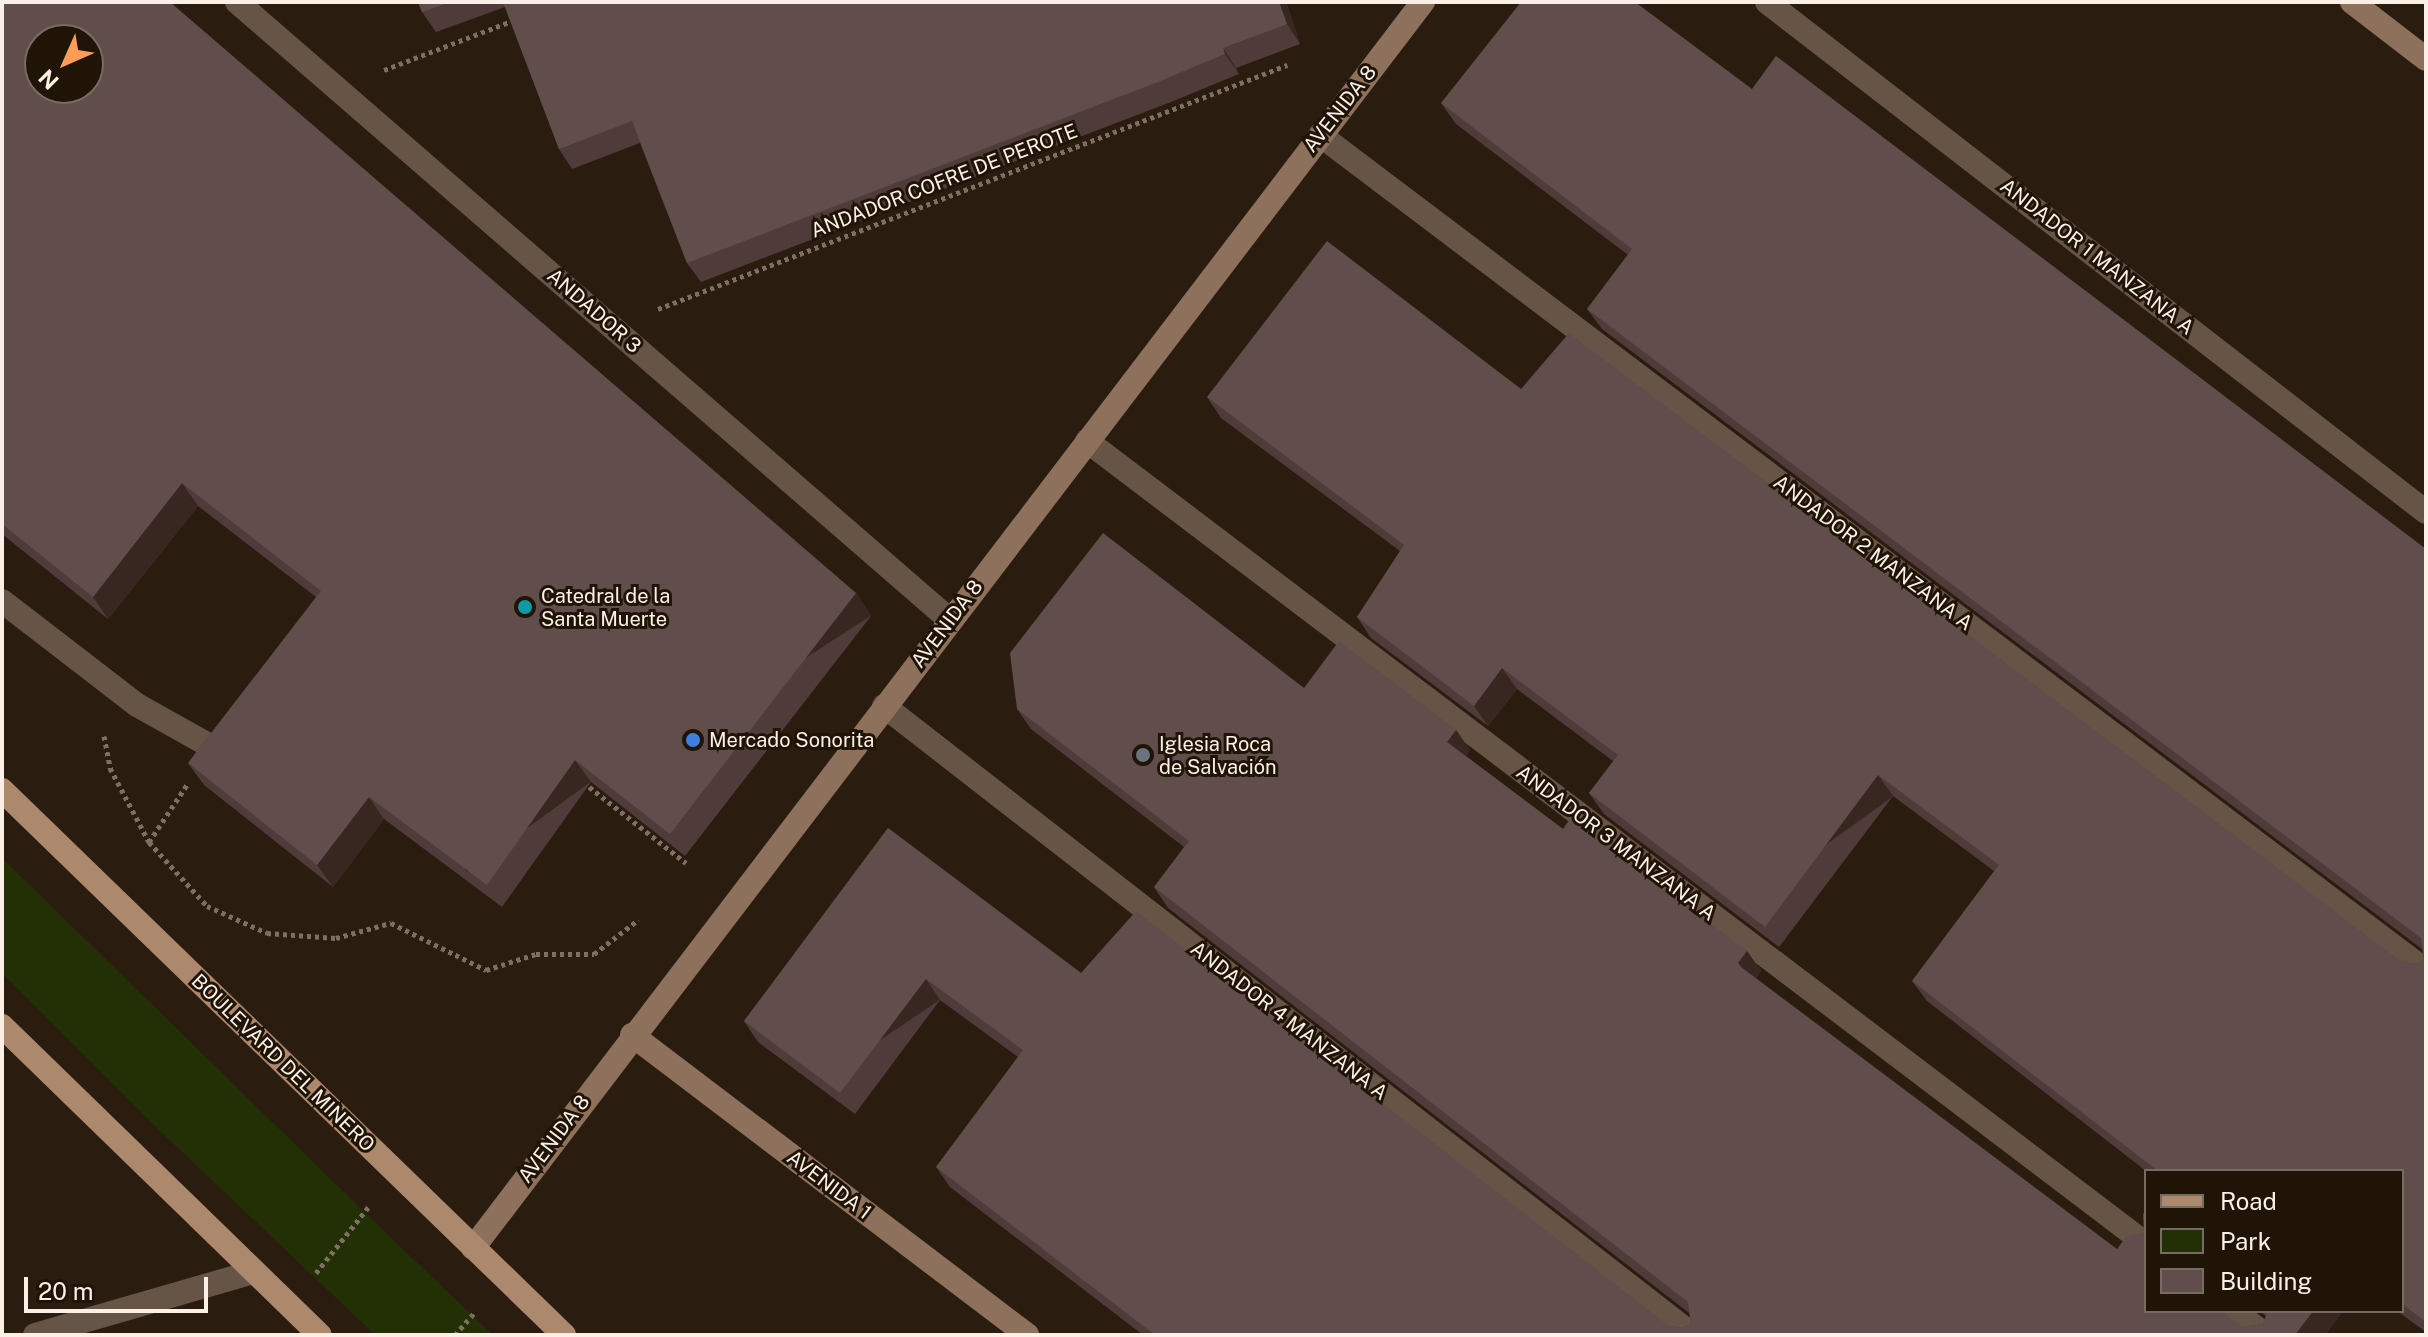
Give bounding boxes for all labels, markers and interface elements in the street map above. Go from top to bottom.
north arrow [24,24,104,104]
street label: AVENIDA 8 [1299,61,1381,157]
text: N [33,64,64,95]
street label: ANDADOR COFRE DE PEROTE [807,119,1081,243]
street label: ANDADOR 1 MANZANA A [1995,174,2199,340]
street label: ANDADOR 3 [542,264,646,358]
street label: ANDADOR 2 MANZANA A [1769,470,1977,636]
street label: AVENIDA 8 [906,575,988,673]
place label: Catedral de la Santa Muerte [541,584,671,631]
marker: Catedral de la Santa Muerte [516,598,534,616]
place label: Mercado Sonorita [709,728,875,752]
marker: Mercado Sonorita [684,731,702,749]
place label: Iglesia Roca de Salvación [1159,732,1277,779]
marker: Iglesia Roca de Salvación [1134,746,1152,764]
street label: ANDADOR 3 MANZANA A [1512,760,1720,926]
street label: ANDADOR 4 MANZANA A [1186,937,1392,1105]
street label: BOULEVARD DEL MINERO [186,969,380,1157]
street label: AVENIDA 8 [513,1090,595,1188]
street label: AVENIDA 1 [782,1146,876,1224]
legend [2144,1169,2404,1313]
text: Road [2220,1187,2277,1215]
text: Park [2220,1227,2271,1255]
scale bar [28,1261,212,1311]
text: Building [2220,1267,2312,1295]
text: 20 m [38,1277,94,1305]

